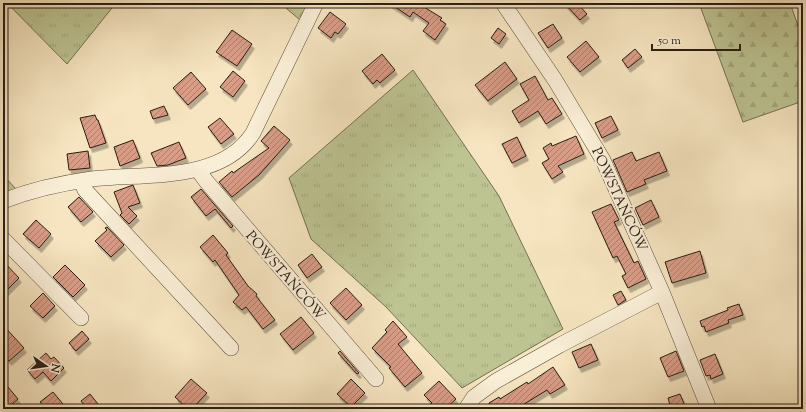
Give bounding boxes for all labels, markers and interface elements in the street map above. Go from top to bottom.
scale bar [652,26,740,52]
text: 50 m [657,32,681,50]
street label: POWSTAŃCÓW [585,145,651,256]
street label: POWSTAŃCÓW [240,227,329,326]
north arrow [26,346,66,386]
text: N [46,361,64,374]

